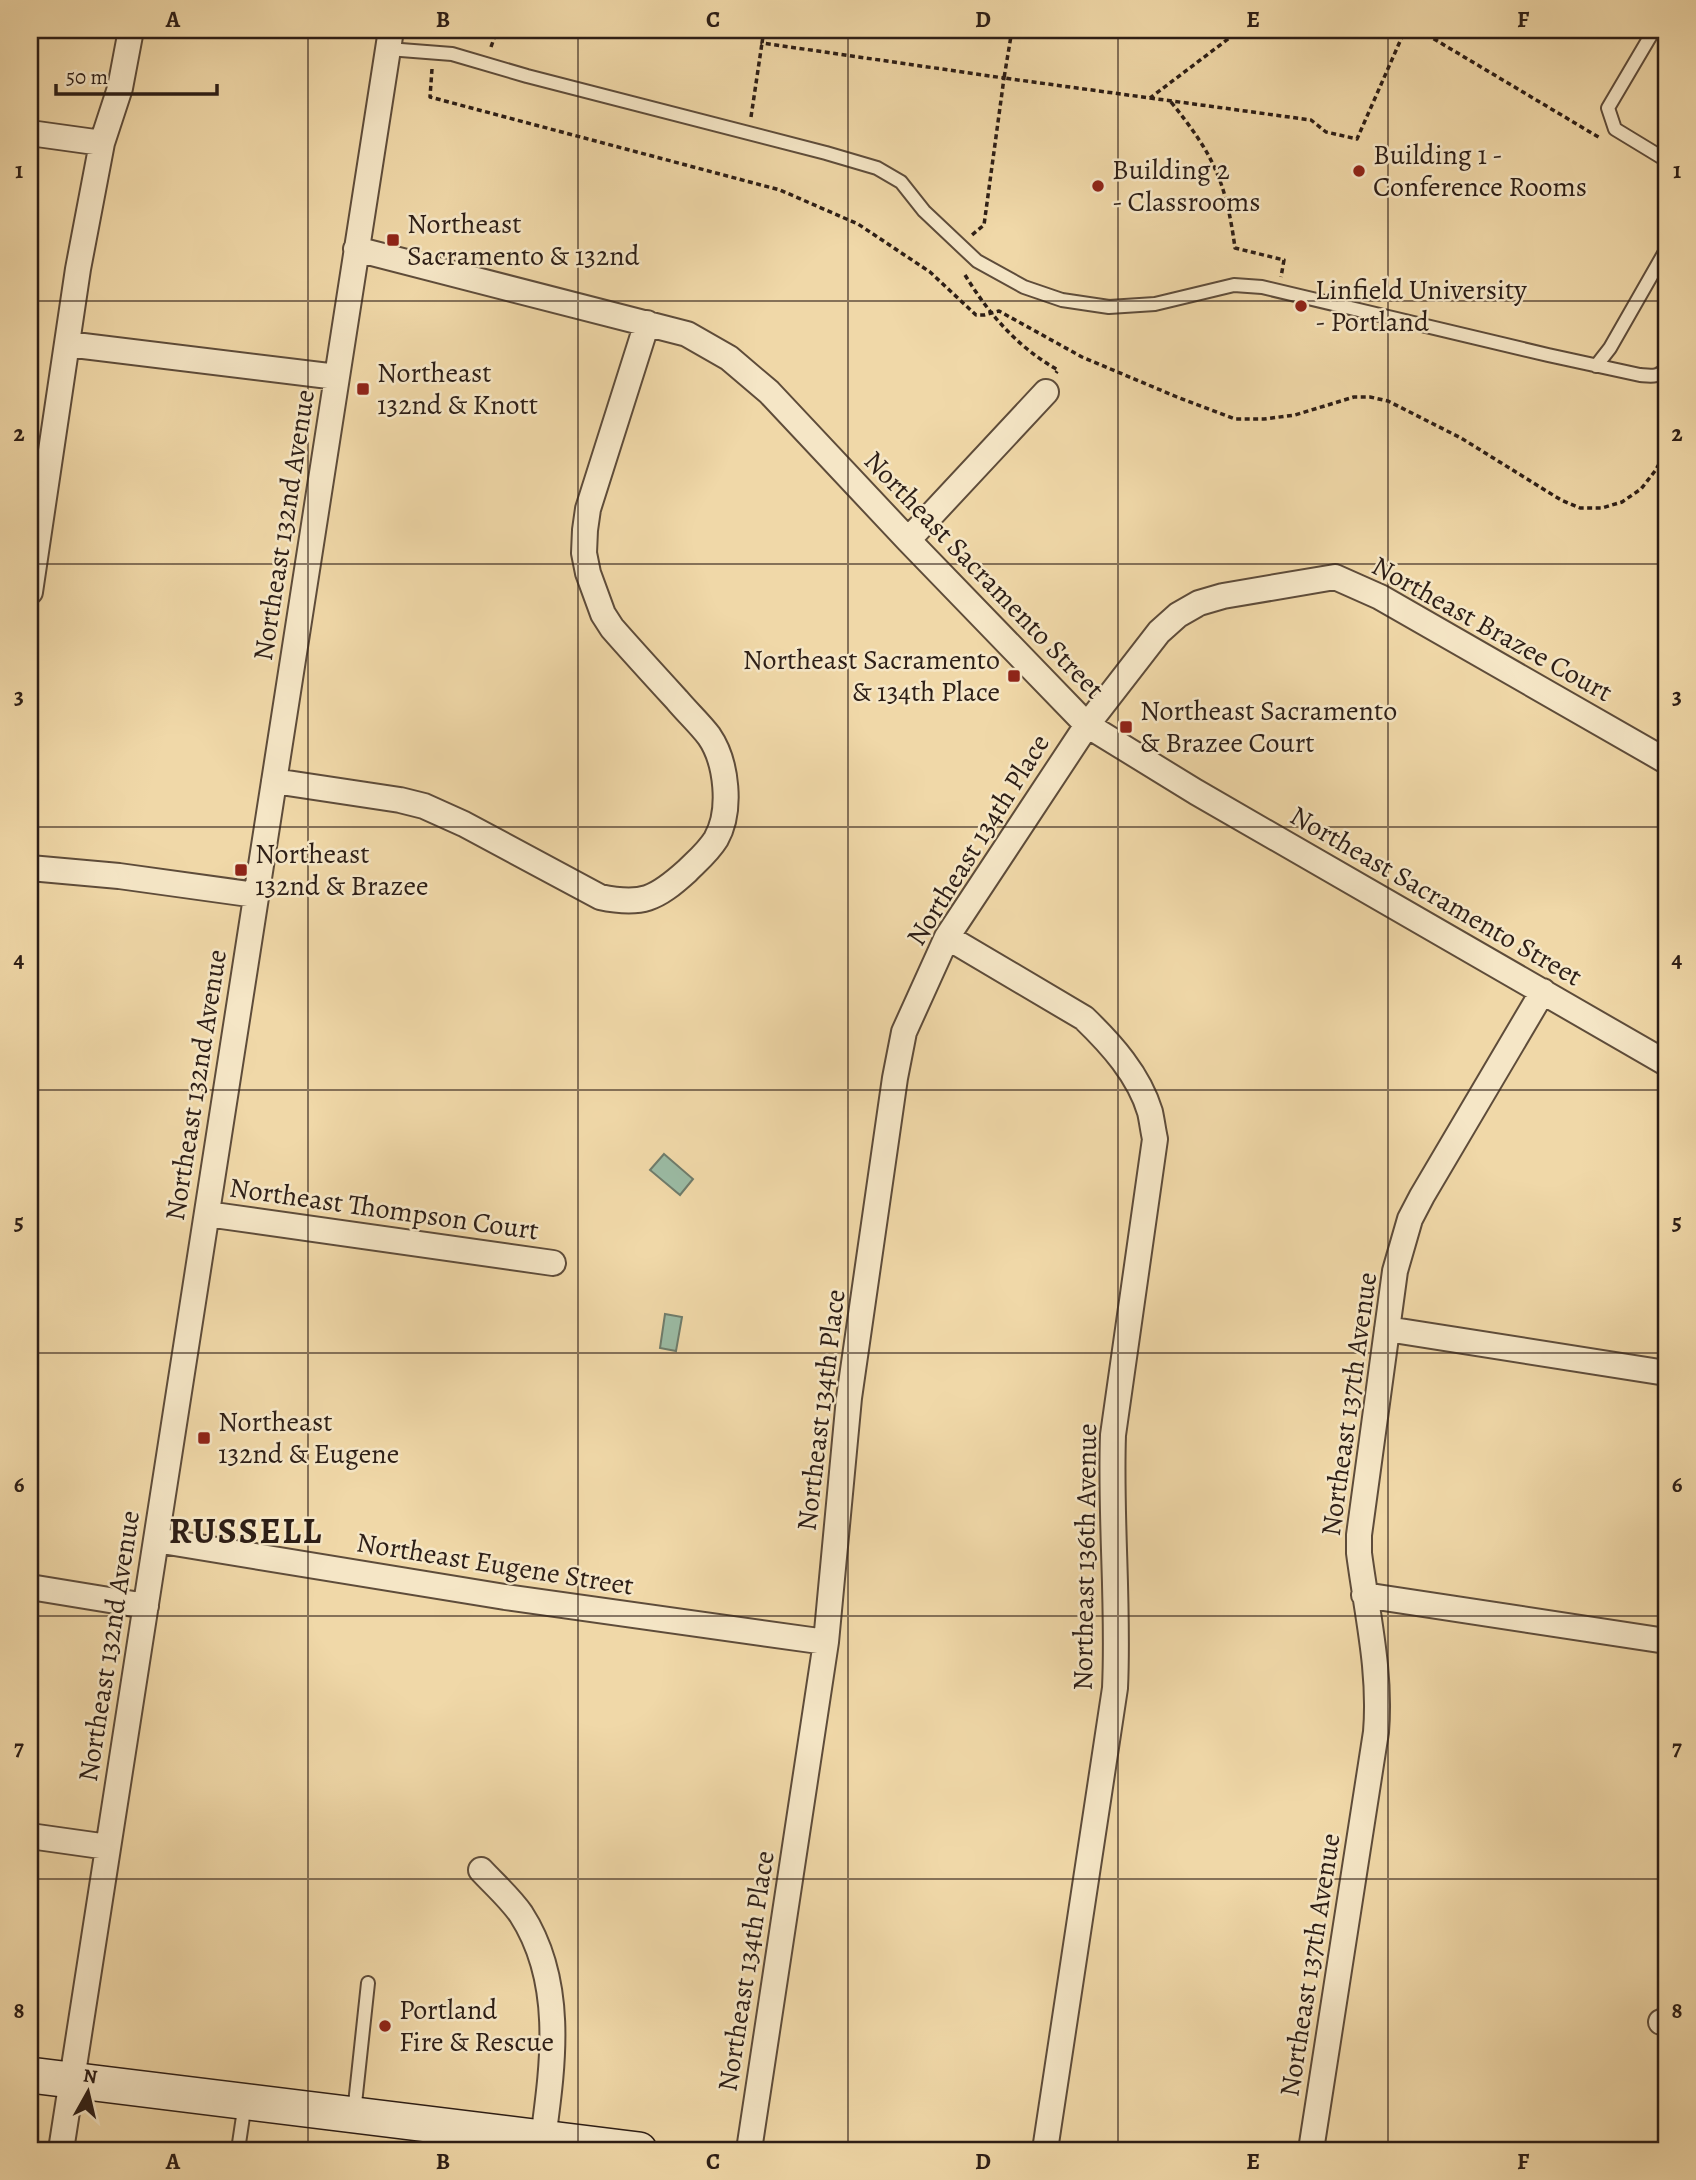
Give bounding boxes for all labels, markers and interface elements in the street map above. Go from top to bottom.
text: A [165,4,181,35]
text: B [436,4,450,35]
text: C [706,4,720,35]
text: D [975,4,991,35]
text: E [1246,4,1260,35]
text: F [1517,4,1530,35]
scale bar [56,52,217,96]
text: 50 m [66,63,108,91]
place label: Building 1 - Conference Rooms [1373,136,1587,206]
place label: Building 2 - Classrooms [1112,151,1260,221]
text: 1 [15,155,23,186]
text: 1 [1673,155,1681,186]
marker: Building 1 - Conference Rooms [1351,163,1367,179]
marker: Building 2 - Classrooms [1090,178,1106,194]
place label: Northeast Sacramento & 132nd [407,205,641,275]
marker: Northeast Sacramento & 132nd [385,232,401,248]
place label: Linfield University - Portland [1315,271,1527,341]
marker: Linfield University - Portland [1293,298,1309,314]
place label: Northeast 132nd & Knott [377,354,538,424]
marker: Northeast 132nd & Knott [355,381,371,397]
street label: Northeast 132nd Avenue [244,387,324,663]
text: 2 [13,418,25,449]
text: 2 [1671,418,1683,449]
street label: Northeast Sacramento Street [855,443,1113,707]
street label: Northeast Brazee Court [1365,547,1619,711]
place label: Northeast Sacramento & 134th Place [743,641,1000,711]
marker: Northeast Sacramento & 134th Place [1006,668,1022,684]
text: 3 [14,681,24,712]
text: 3 [1672,681,1682,712]
place label: Northeast Sacramento & Brazee Court [1140,692,1397,762]
marker: Northeast Sacramento & Brazee Court [1118,719,1134,735]
street label: Northeast 134th Place [897,727,1059,953]
street label: Northeast Sacramento Street [1283,797,1589,995]
place label: Northeast 132nd & Brazee [255,835,429,905]
marker: Northeast 132nd & Brazee [233,862,249,878]
text: 4 [14,944,25,975]
text: 4 [1672,944,1683,975]
street label: Northeast 132nd Avenue [156,947,236,1223]
street label: Northeast Thompson Court [227,1168,541,1250]
text: 5 [14,1206,24,1237]
text: 5 [1672,1206,1682,1237]
street label: Northeast 137th Avenue [1312,1270,1386,1538]
street label: Northeast 134th Place [787,1287,855,1533]
place label: Northeast 132nd & Eugene [218,1403,399,1473]
street label: Northeast 136th Avenue [1064,1423,1106,1691]
marker: Northeast 132nd & Eugene [196,1430,212,1446]
text: 6 [14,1469,25,1500]
text: 6 [1672,1469,1683,1500]
district label: RUSSELL [169,1507,323,1555]
street label: Northeast 132nd Avenue [69,1508,149,1784]
street label: Northeast Eugene Street [354,1523,636,1605]
text: 7 [14,1732,24,1763]
text: 7 [1672,1732,1682,1763]
street label: Northeast 137th Avenue [1270,1831,1350,2099]
street label: Northeast 134th Place [708,1848,784,2094]
place label: Portland Fire & Rescue [399,1991,554,2061]
text: 8 [13,1995,25,2026]
text: 8 [1671,1995,1683,2026]
marker: Portland Fire & Rescue [377,2018,393,2034]
north arrow [52,2058,122,2128]
text: N [82,2062,99,2090]
text: A [165,2146,181,2177]
text: B [436,2146,450,2177]
text: C [706,2146,720,2177]
text: D [975,2146,991,2177]
text: E [1246,2146,1260,2177]
text: F [1517,2146,1530,2177]

